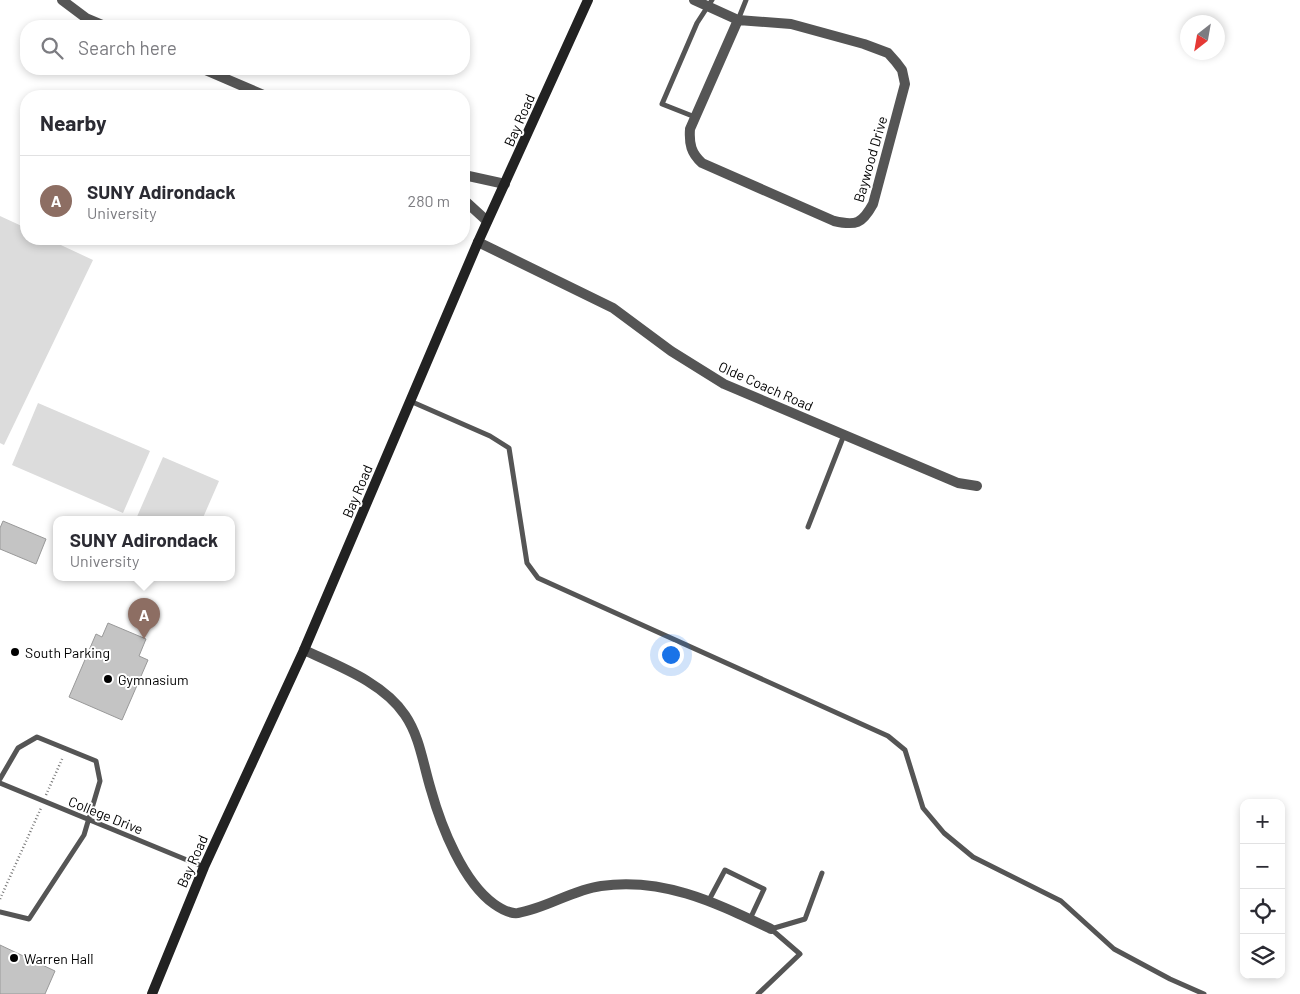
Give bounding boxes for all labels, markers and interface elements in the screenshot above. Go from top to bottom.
north arrow [1180,15,1225,60]
search box [20,20,470,75]
icon: search [38,34,66,62]
text: Search here [78,36,177,59]
street label: Bay Road [500,91,538,149]
text: Nearby [40,110,106,135]
street label: Baywood Drive [850,114,890,204]
text: SUNY Adirondack [87,180,236,203]
text: A [51,191,61,210]
text: 280 m [408,191,450,210]
text: University [87,203,157,222]
street label: Olde Coach Road [716,358,816,414]
street label: Bay Road [338,462,376,520]
popup [53,516,235,581]
text: SUNY Adirondack [70,528,218,551]
text: University [70,551,139,570]
pin: A [128,598,160,639]
your location [658,642,684,668]
place label: South Parking [25,644,110,661]
marker: South Parking [9,646,21,658]
place label: Gymnasium [118,671,189,688]
marker: Gymnasium [102,673,114,685]
street label: College Drive [66,792,146,838]
map controls [1240,799,1285,979]
button: + [1240,799,1285,844]
street label: Bay Road [173,832,211,890]
button: − [1240,844,1285,889]
button: locate [1240,889,1285,934]
button: layers [1240,934,1285,979]
place label: Warren Hall [24,950,93,967]
marker: Warren Hall [8,952,20,964]

